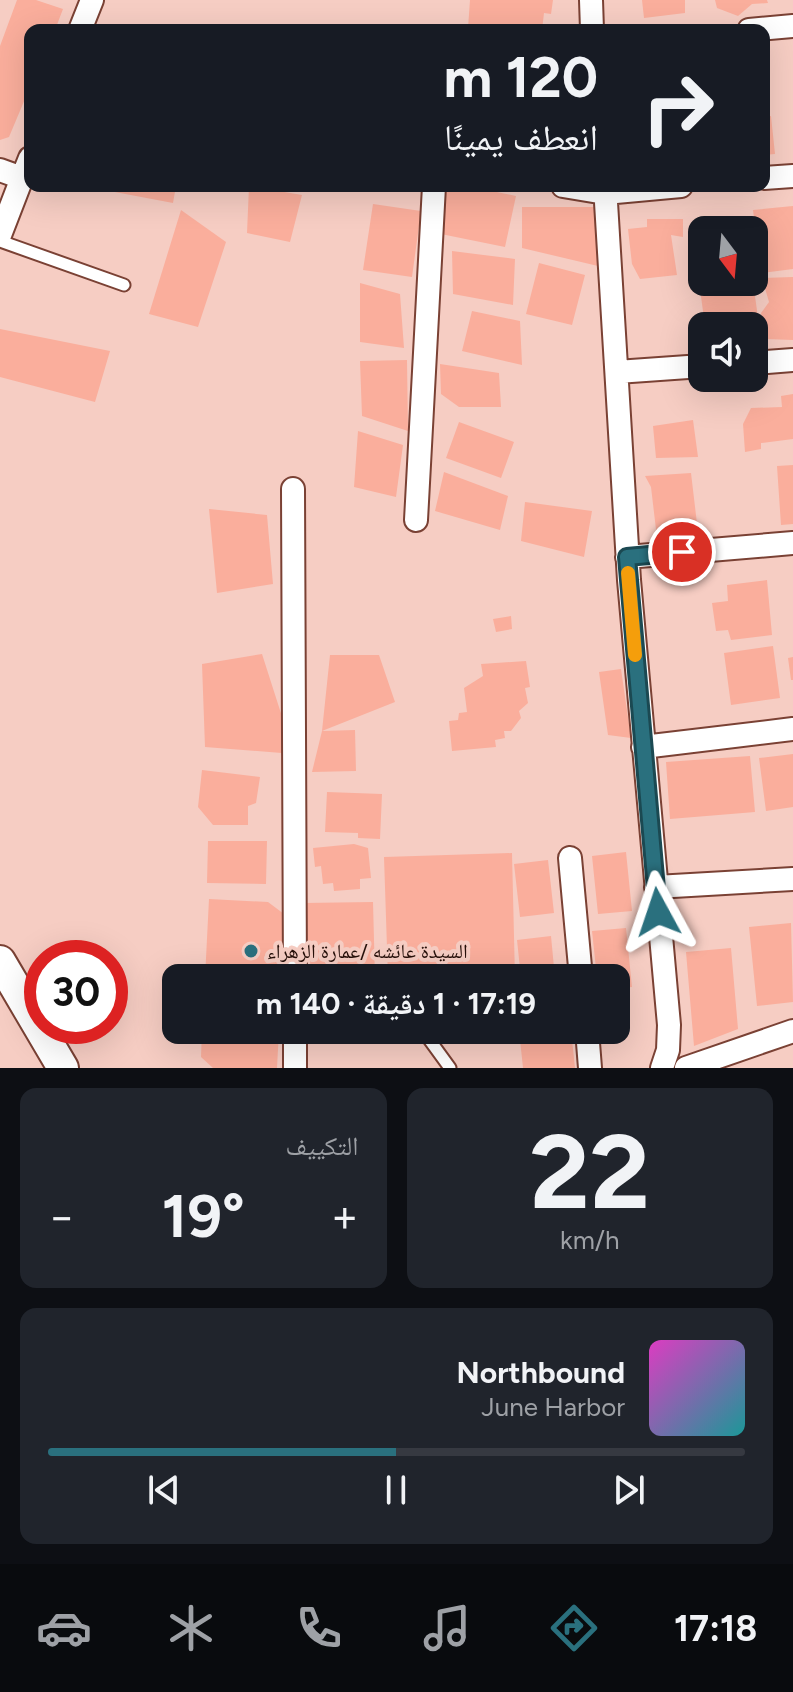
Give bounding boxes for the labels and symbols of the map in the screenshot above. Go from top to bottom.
north arrow [688,216,768,296]
pin [648,518,716,586]
position arrow [616,870,700,954]
place label: السيدة عائشه /عمارة الزهراء [267,939,468,963]
speed limit sign: 30 [24,940,128,1044]
marker: السيدة عائشه /عمارة الزهراء [242,942,260,960]

